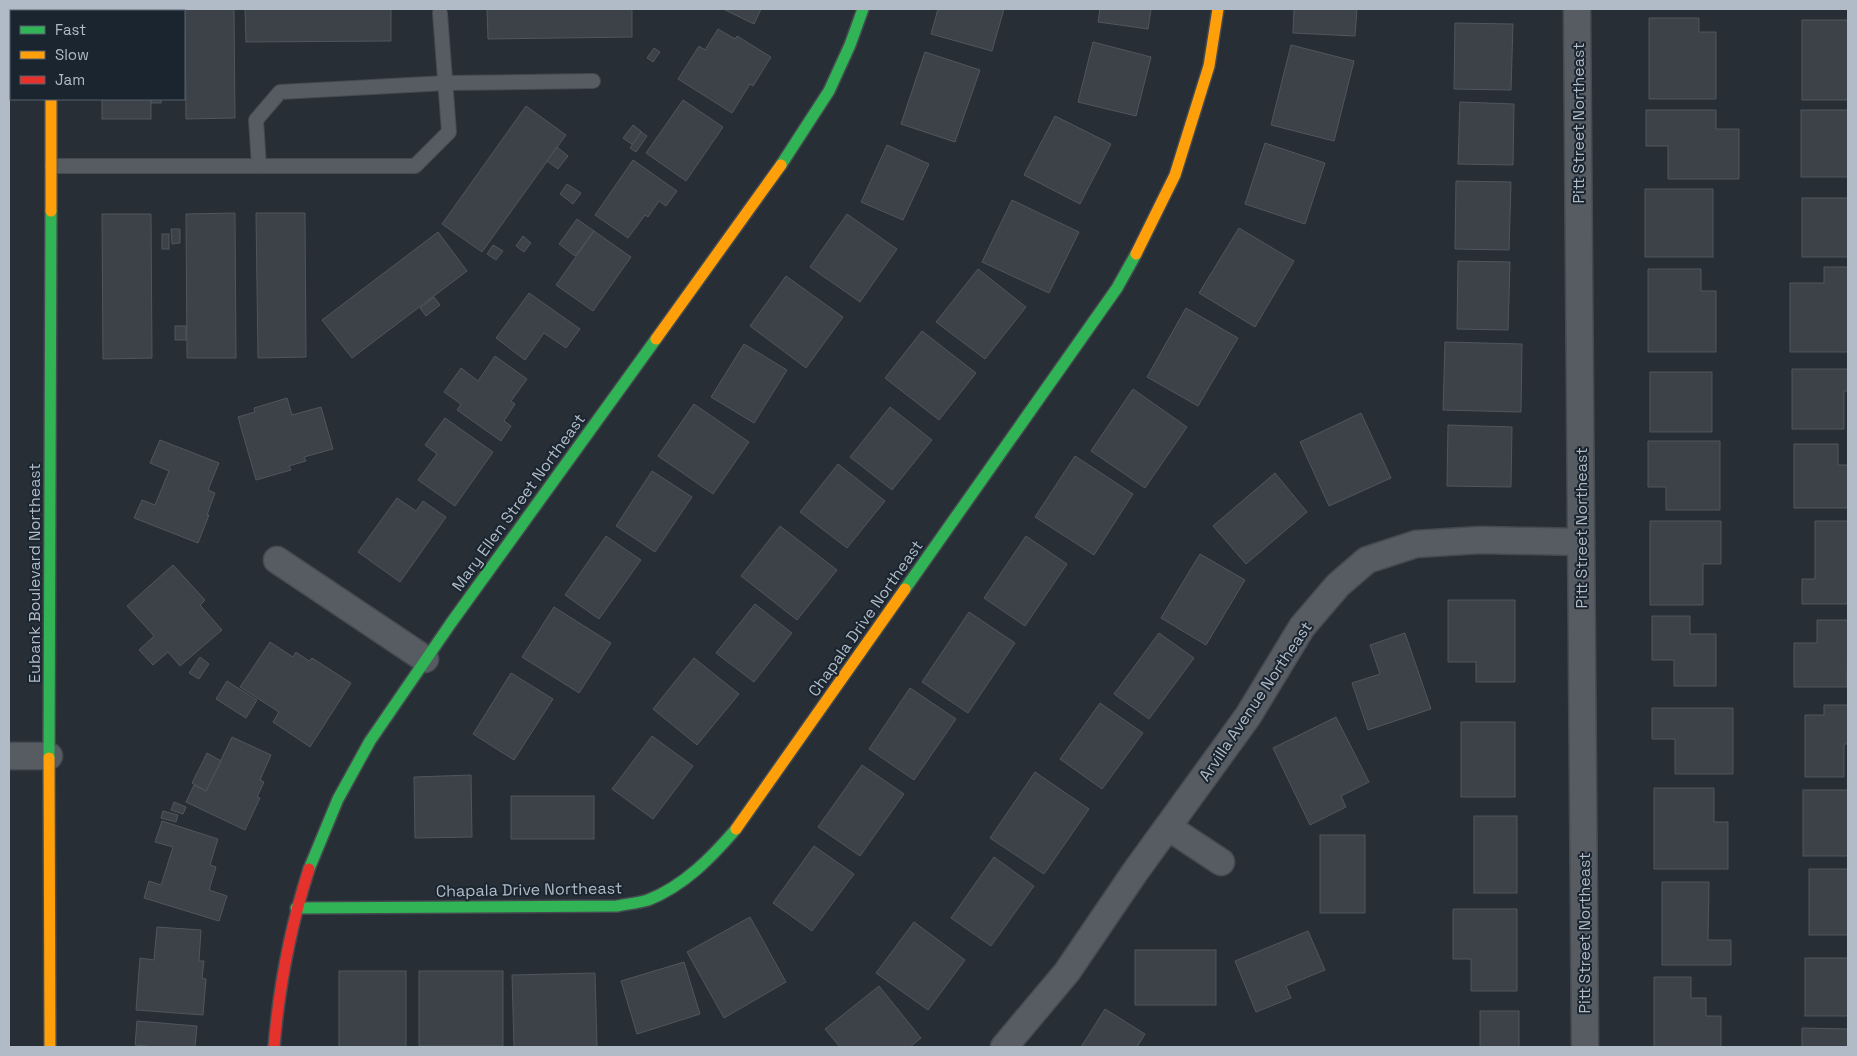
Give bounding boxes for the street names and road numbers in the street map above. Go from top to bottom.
street label: Pitt Street Northeast [1568,42,1589,204]
street label: Mary Ellen Street Northeast [447,409,590,595]
street label: Pitt Street Northeast [1571,447,1592,609]
street label: Eubank Boulevard Northeast [24,463,45,683]
street label: Chapala Drive Northeast [803,536,927,701]
street label: Arvilla Avenue Northeast [1194,617,1317,785]
street label: Pitt Street Northeast [1574,852,1595,1014]
street label: Chapala Drive Northeast [436,877,622,902]

